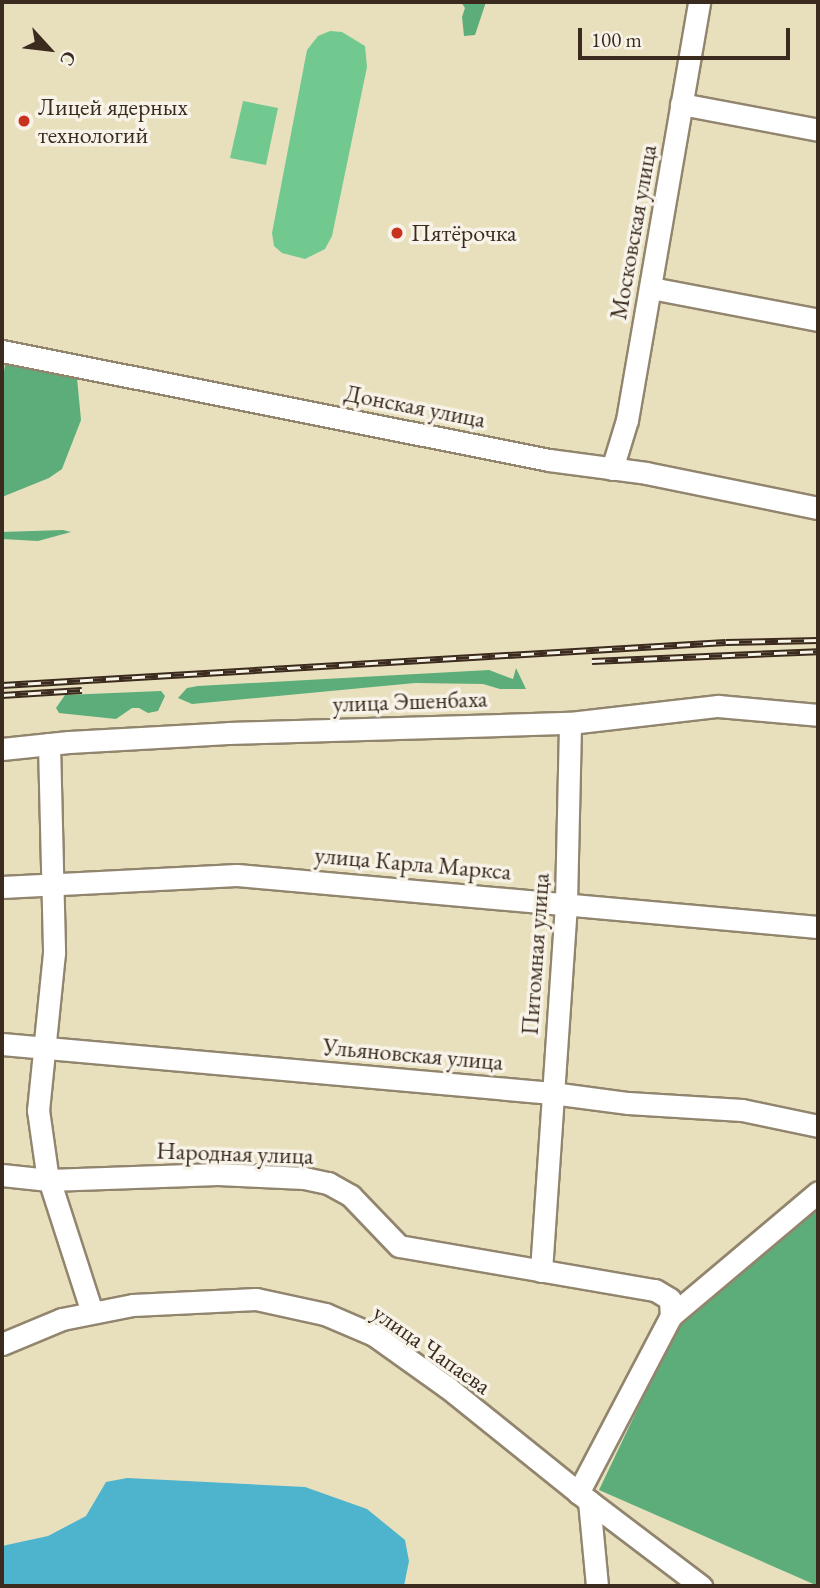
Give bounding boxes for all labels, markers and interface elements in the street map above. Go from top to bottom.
north arrow [14,14,84,84]
scale bar [582,14,794,58]
text: 100 m [591,26,642,53]
text: С [54,47,82,70]
place label: Лицей ядерных технологий [38,93,188,149]
marker: Лицей ядерных технологий [16,113,32,129]
street label: Московская улица [603,142,663,322]
place label: Пятёрочка [411,219,517,247]
marker: Пятёрочка [389,225,405,241]
street label: Донская улица [342,378,488,434]
street label: улица Эшенбаха [332,684,488,718]
street label: улица Карла Маркса [314,840,512,886]
street label: Питомная улица [515,872,555,1036]
street label: Ульяновская улица [322,1032,504,1076]
street label: Народная улица [156,1136,314,1170]
street label: улица Чапаева [367,1298,497,1400]

